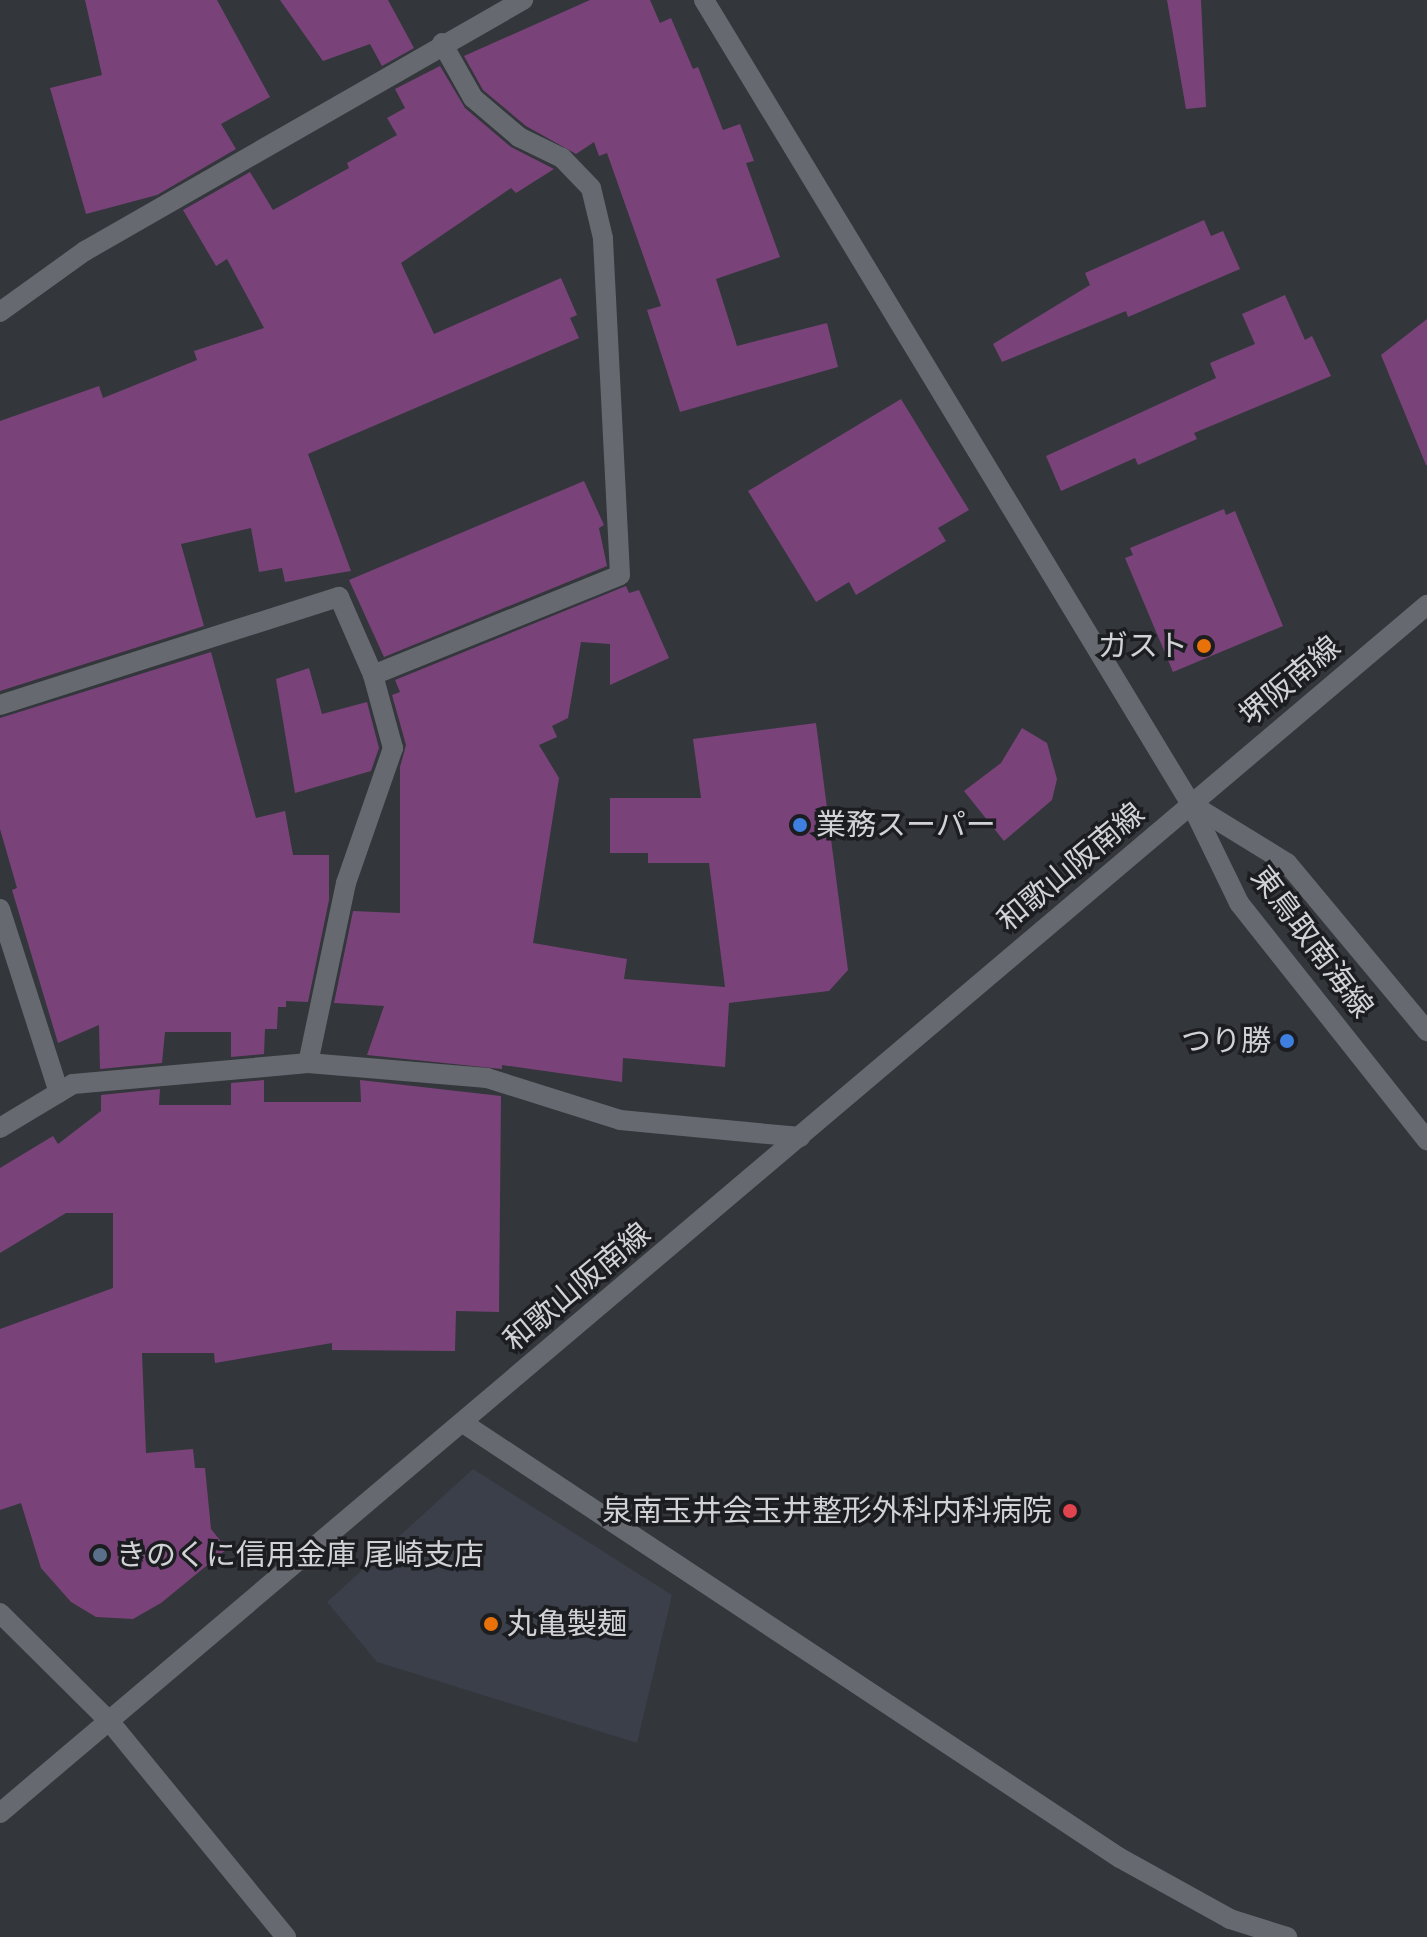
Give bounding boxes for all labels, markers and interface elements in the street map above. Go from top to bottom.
place label: ガスト [1098,628,1188,664]
street label: 堺阪南線 [1232,629,1348,733]
marker: ガスト [1195,637,1213,655]
street label: 和歌山阪南線 [990,795,1152,939]
place label: 業務スーパー [816,807,996,843]
marker: 業務スーパー [791,816,809,834]
street label: 東鳥取南海線 [1243,859,1381,1025]
place label: つり勝 [1181,1023,1271,1059]
marker: つり勝 [1278,1032,1296,1050]
street label: 和歌山阪南線 [496,1215,658,1359]
place label: 泉南玉井会玉井整形外科内科病院 [602,1493,1052,1529]
marker: 泉南玉井会玉井整形外科内科病院 [1059,1500,1081,1522]
place label: きのくに信用金庫 尾崎支店 [116,1537,484,1573]
marker: きのくに信用金庫 尾崎支店 [91,1546,109,1564]
place label: 丸亀製麺 [507,1606,627,1642]
marker: 丸亀製麺 [482,1615,500,1633]

